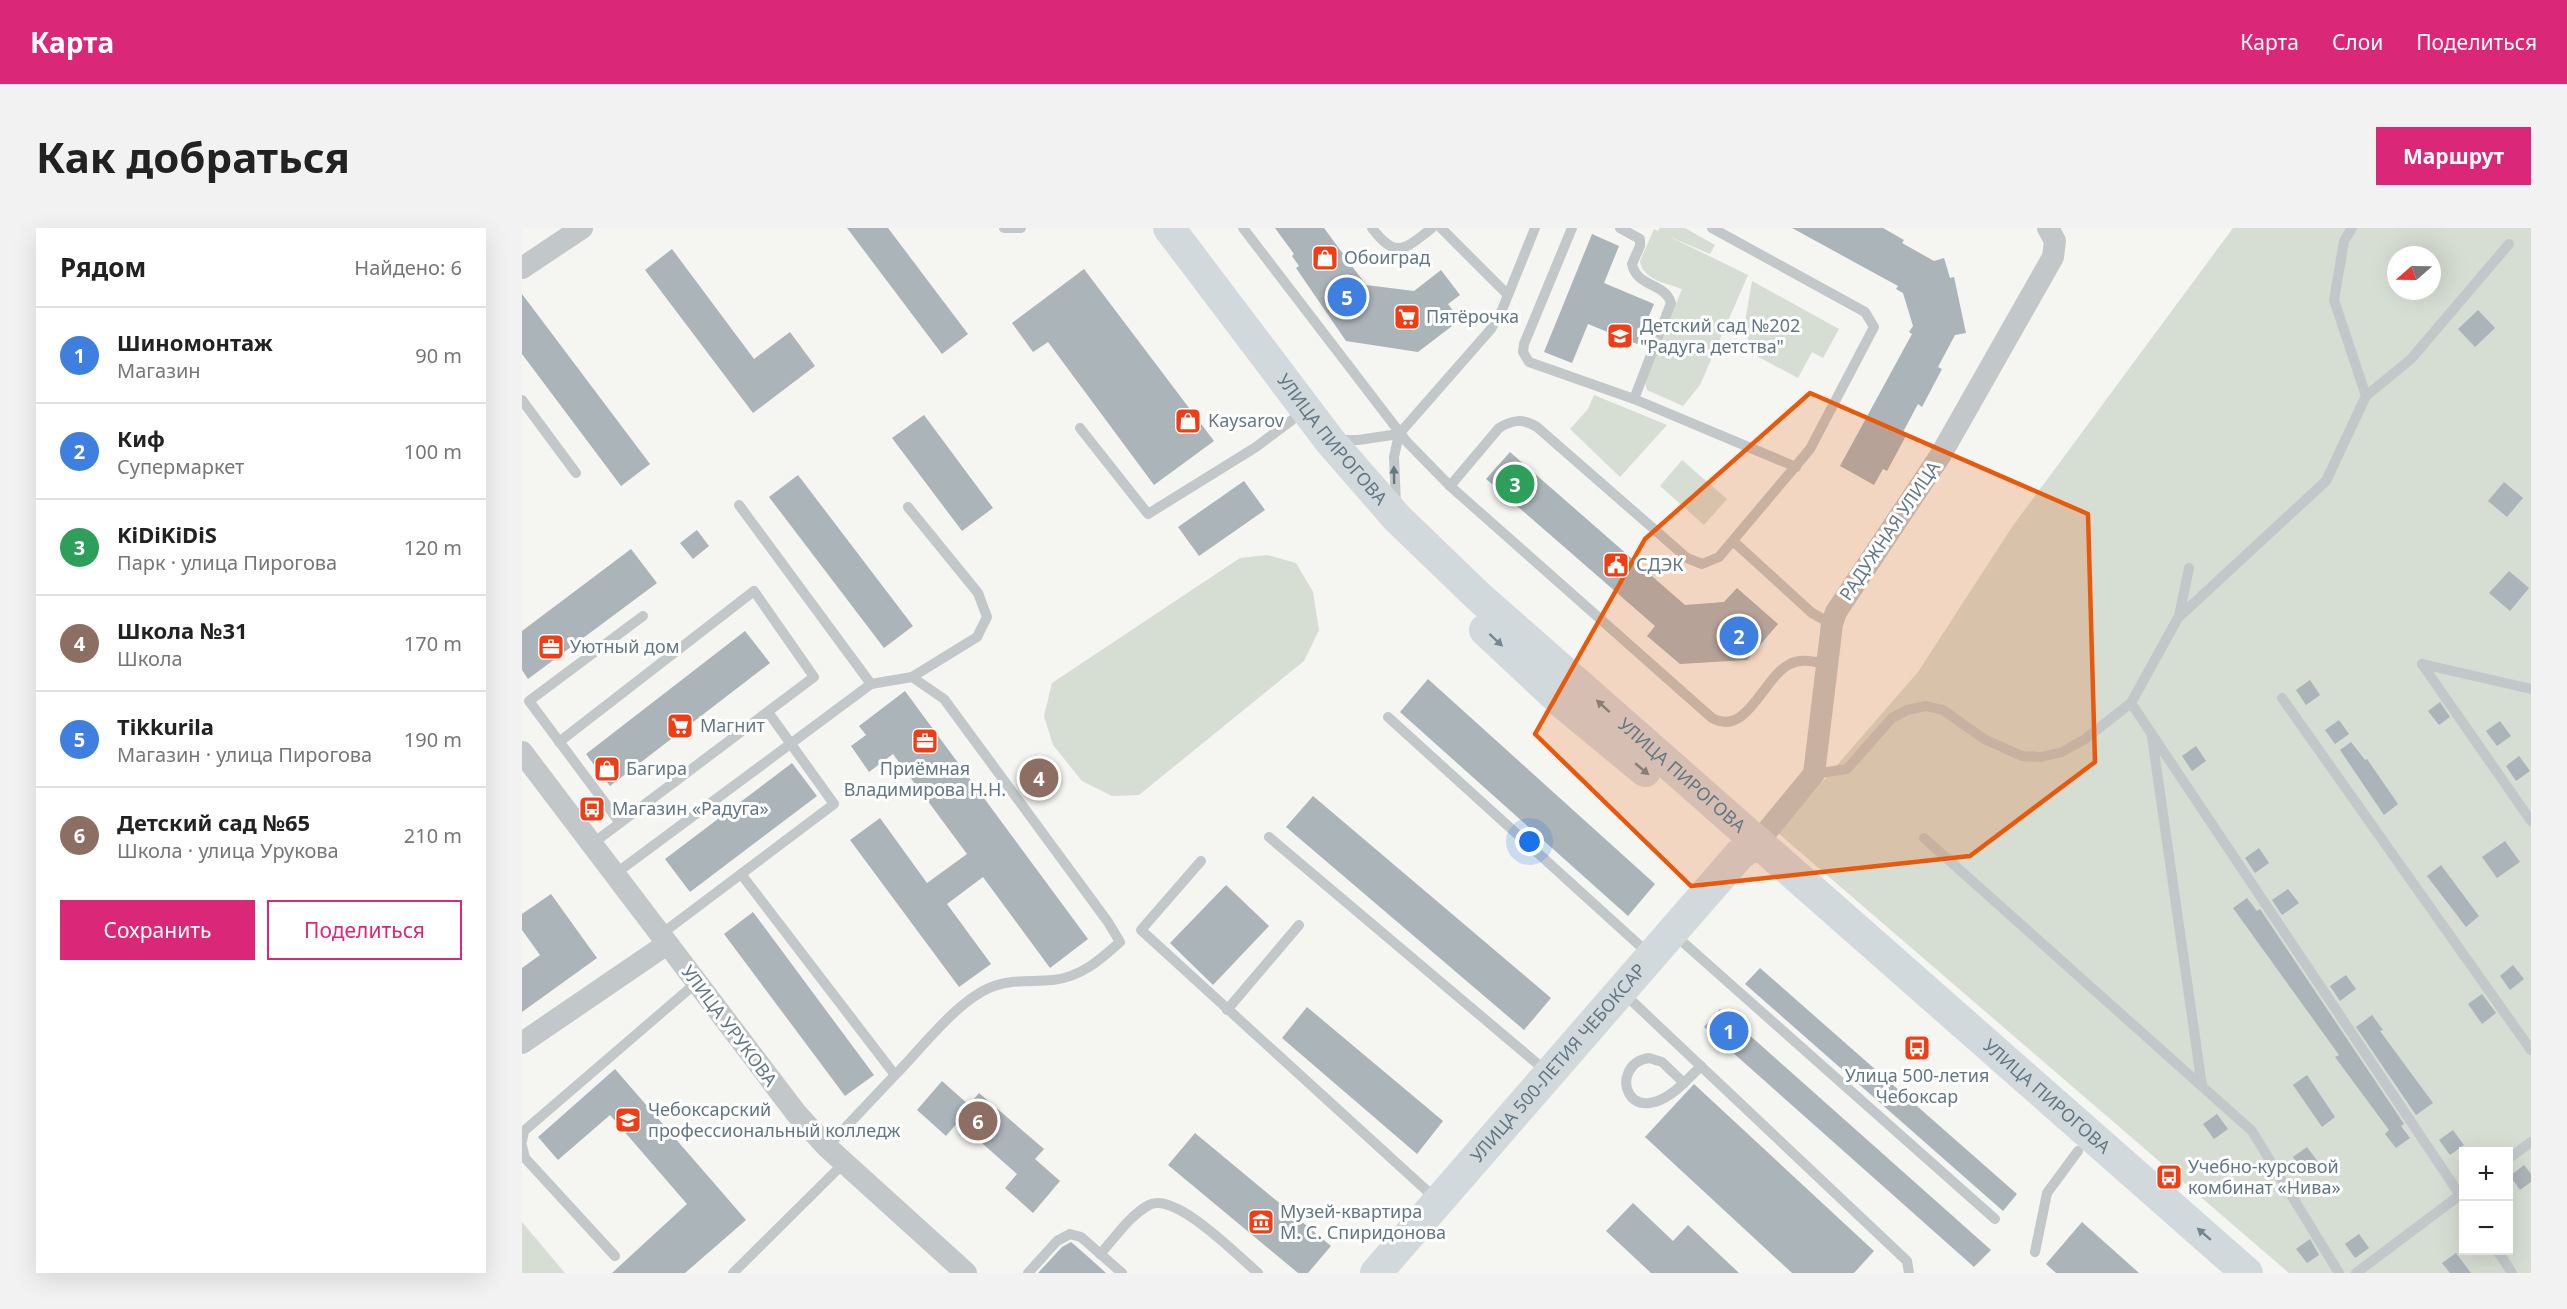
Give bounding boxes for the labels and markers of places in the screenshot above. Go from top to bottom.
shop icon: Обоиград [1310,243,1340,273]
place label: Обоиград [1344,245,1430,269]
pin: 5 [1328,274,1366,320]
supermarket icon: Пятёрочка [1392,302,1422,332]
place label: Пятёрочка [1426,304,1519,328]
place label: Детский сад №202 "Радуга детства" [1640,313,1800,358]
school or university icon: Детский сад №202 "Радуга детства" [1605,321,1635,351]
shop icon: Kaysarov [1173,406,1203,436]
place label: Kaysarov [1208,408,1285,432]
pin: 3 [1496,462,1534,506]
public building icon: СДЭК [1601,550,1631,580]
place label: СДЭК [1636,552,1684,576]
pin: 2 [1720,614,1758,658]
office icon: Уютный дом [536,632,566,662]
place label: Уютный дом [570,634,680,658]
supermarket icon: Магнит [665,711,695,741]
place label: Магнит [700,713,765,737]
office icon: Приёмная Владимирова Н.Н. [910,726,940,756]
shop icon: Багира [592,754,622,784]
place label: Багира [626,756,687,780]
place label: Приёмная Владимирова Н.Н. [844,756,1006,801]
pin: 4 [1020,756,1058,800]
bus stop icon: Магазин «Радуга» [577,794,607,824]
place label: Магазин «Радуга» [612,796,769,820]
pin: 1 [1710,1008,1748,1054]
bus stop icon: Улица 500-летия Чебоксар [1902,1033,1932,1063]
place label: Улица 500-летия Чебоксар [1845,1063,1989,1108]
place label: Чебоксарский профессиональный колледж [648,1097,901,1142]
pin: 6 [958,1098,998,1144]
school or university icon: Чебоксарский профессиональный колледж [613,1105,643,1135]
place label: Учебно-курсовой комбинат «Нива» [2188,1154,2341,1199]
bus stop icon: Учебно-курсовой комбинат «Нива» [2154,1162,2184,1192]
place label: Музей-квартира М. С. Спиридонова [1280,1199,1446,1244]
museum icon: Музей-квартира М. С. Спиридонова [1246,1207,1276,1237]

